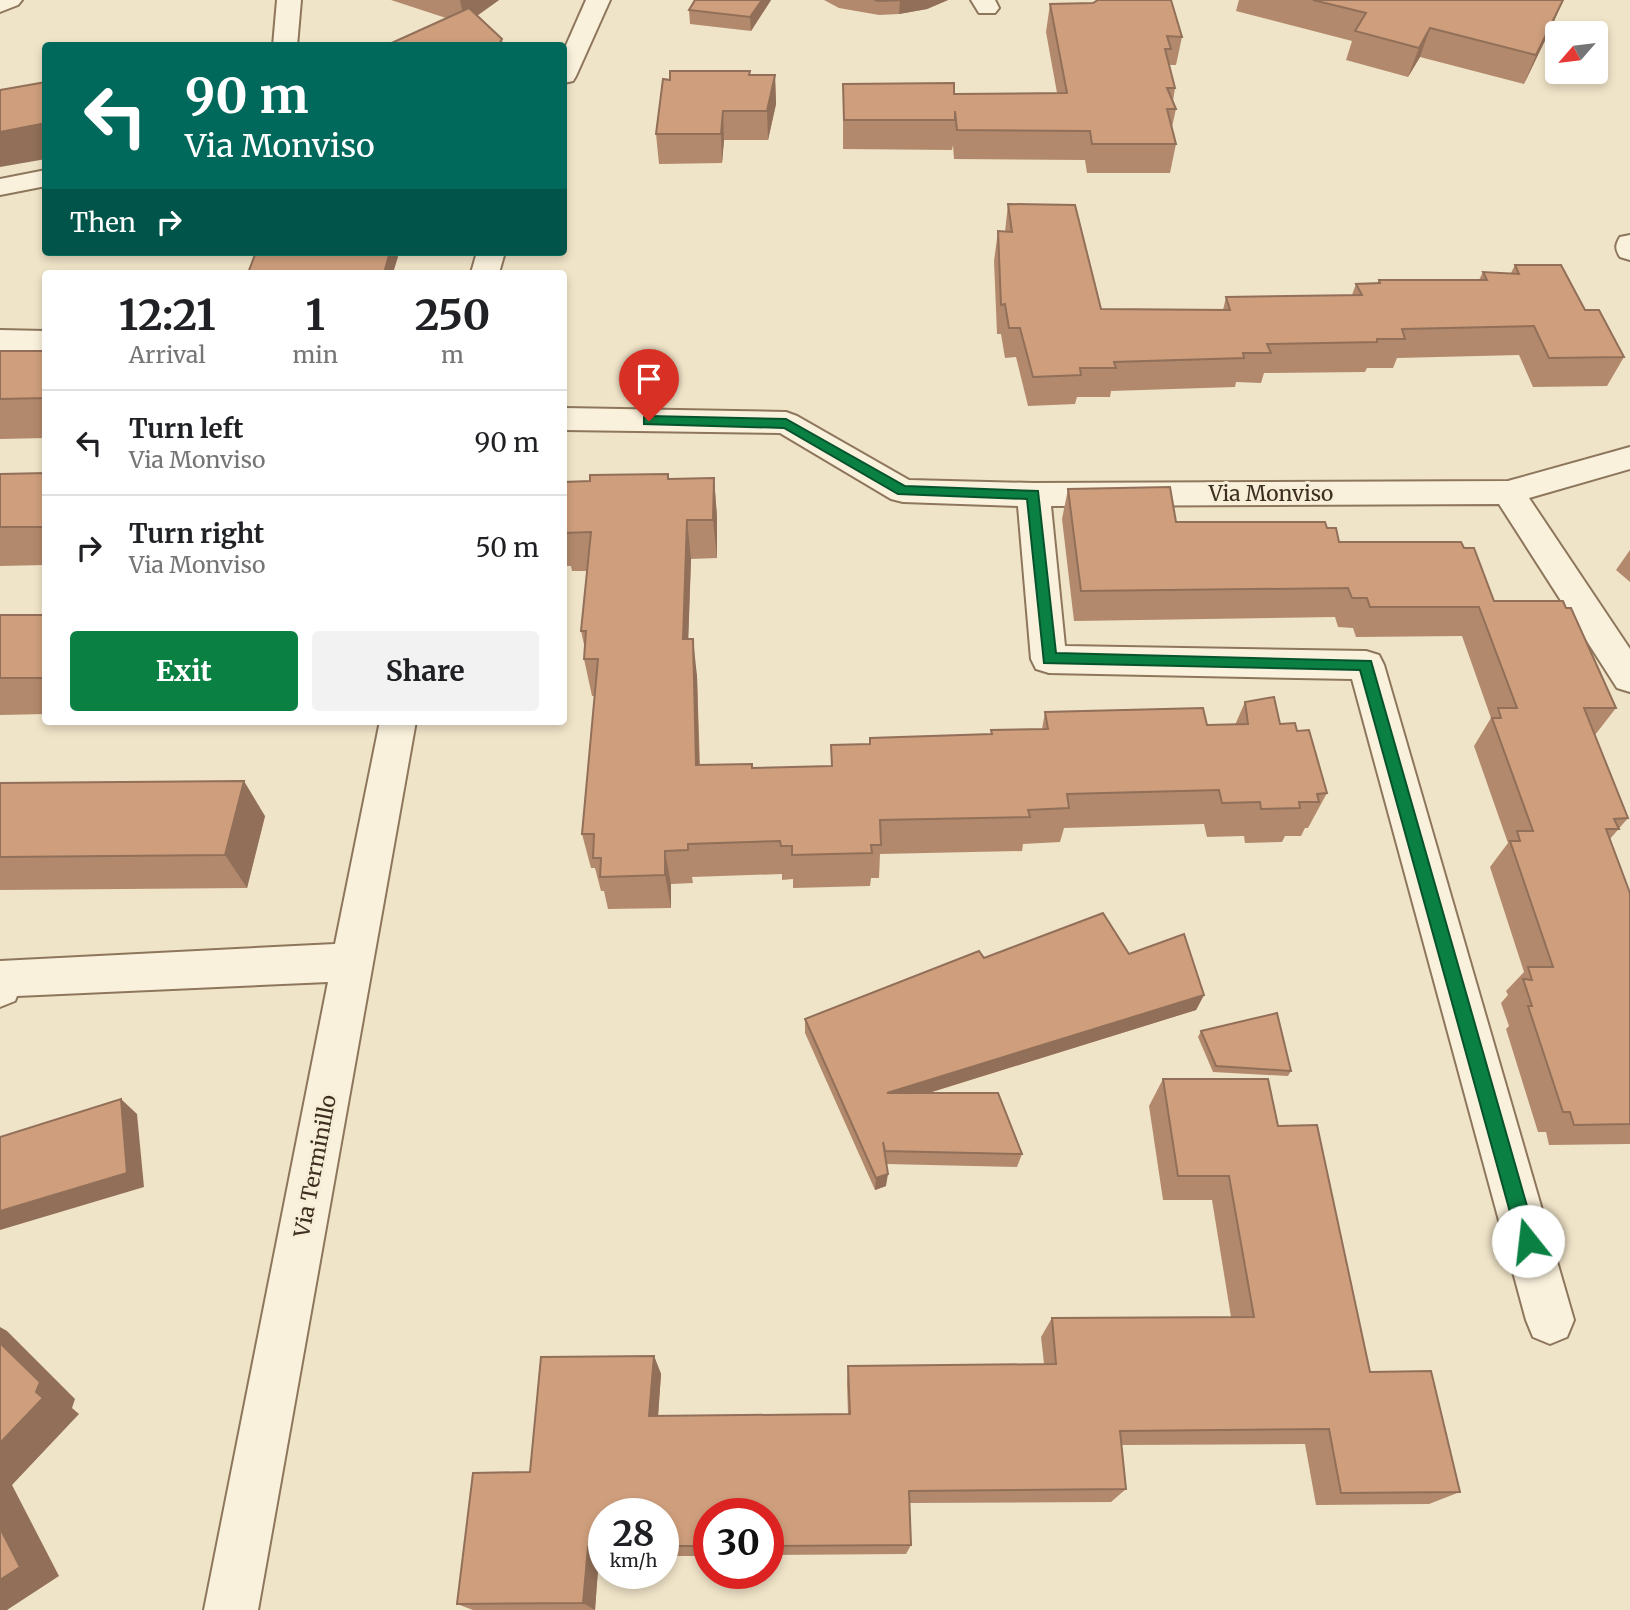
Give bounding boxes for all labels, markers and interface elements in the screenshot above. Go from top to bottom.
north arrow [1545,21,1608,84]
map controls [1545,21,1608,84]
text: 90 m [185,65,309,126]
icon: left [70,70,161,161]
text: Via Monviso [185,126,375,166]
icon: right [150,203,188,241]
text: Then [70,206,136,239]
text: 12:21 [119,289,216,341]
text: 1 [305,289,325,341]
text: 250 [415,289,490,341]
text: Arrival [129,340,206,369]
text: min [292,340,338,369]
text: m [441,340,464,369]
pin [619,349,679,421]
icon: arrive [630,360,668,398]
text: Turn left [129,412,243,445]
icon: left [70,424,108,462]
text: 90 m [475,426,539,459]
text: Via Monviso [129,445,265,474]
street label: Via Monviso [1208,480,1333,507]
text: Turn right [129,517,264,550]
icon: right [70,529,108,567]
text: 50 m [475,531,539,564]
text: Via Monviso [129,550,265,579]
button: Exit [70,631,298,711]
button: Share [312,631,539,711]
street label: Via Terminillo [288,1092,342,1241]
position arrow [1491,1204,1565,1278]
speed limit sign: 30 [693,1498,784,1589]
text: 28 [612,1512,655,1556]
text: km/h [610,1549,657,1572]

